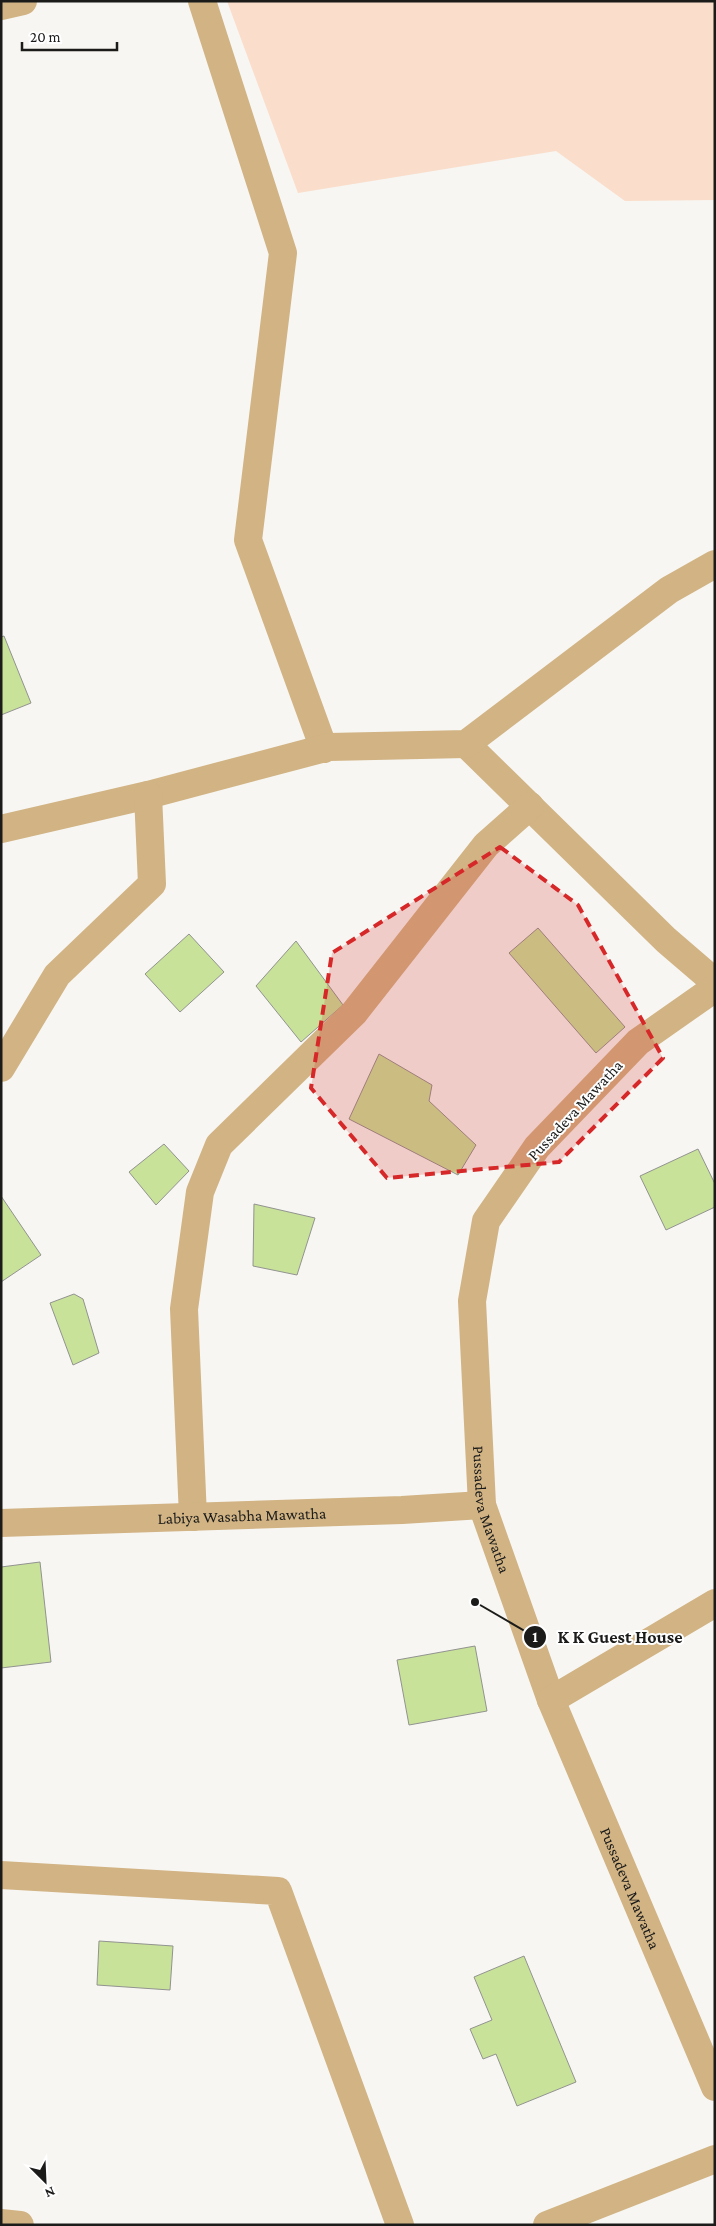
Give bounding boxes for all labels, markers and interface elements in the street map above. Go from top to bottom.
scale bar [22,20,118,52]
text: 20 m [30,29,61,45]
street label: Pussadeva Mawatha [524,1056,626,1164]
street label: Pussadeva Mawatha [471,1445,514,1576]
street label: Labiya Wasabha Mawatha [157,1504,327,1527]
callout: K K Guest House [522,1621,692,1654]
text: K K Guest House [558,1627,683,1647]
text: 1 [532,1629,538,1645]
street label: Pussadeva Mawatha [597,1824,664,1952]
north arrow [20,2156,70,2206]
text: N [42,2184,58,2202]

